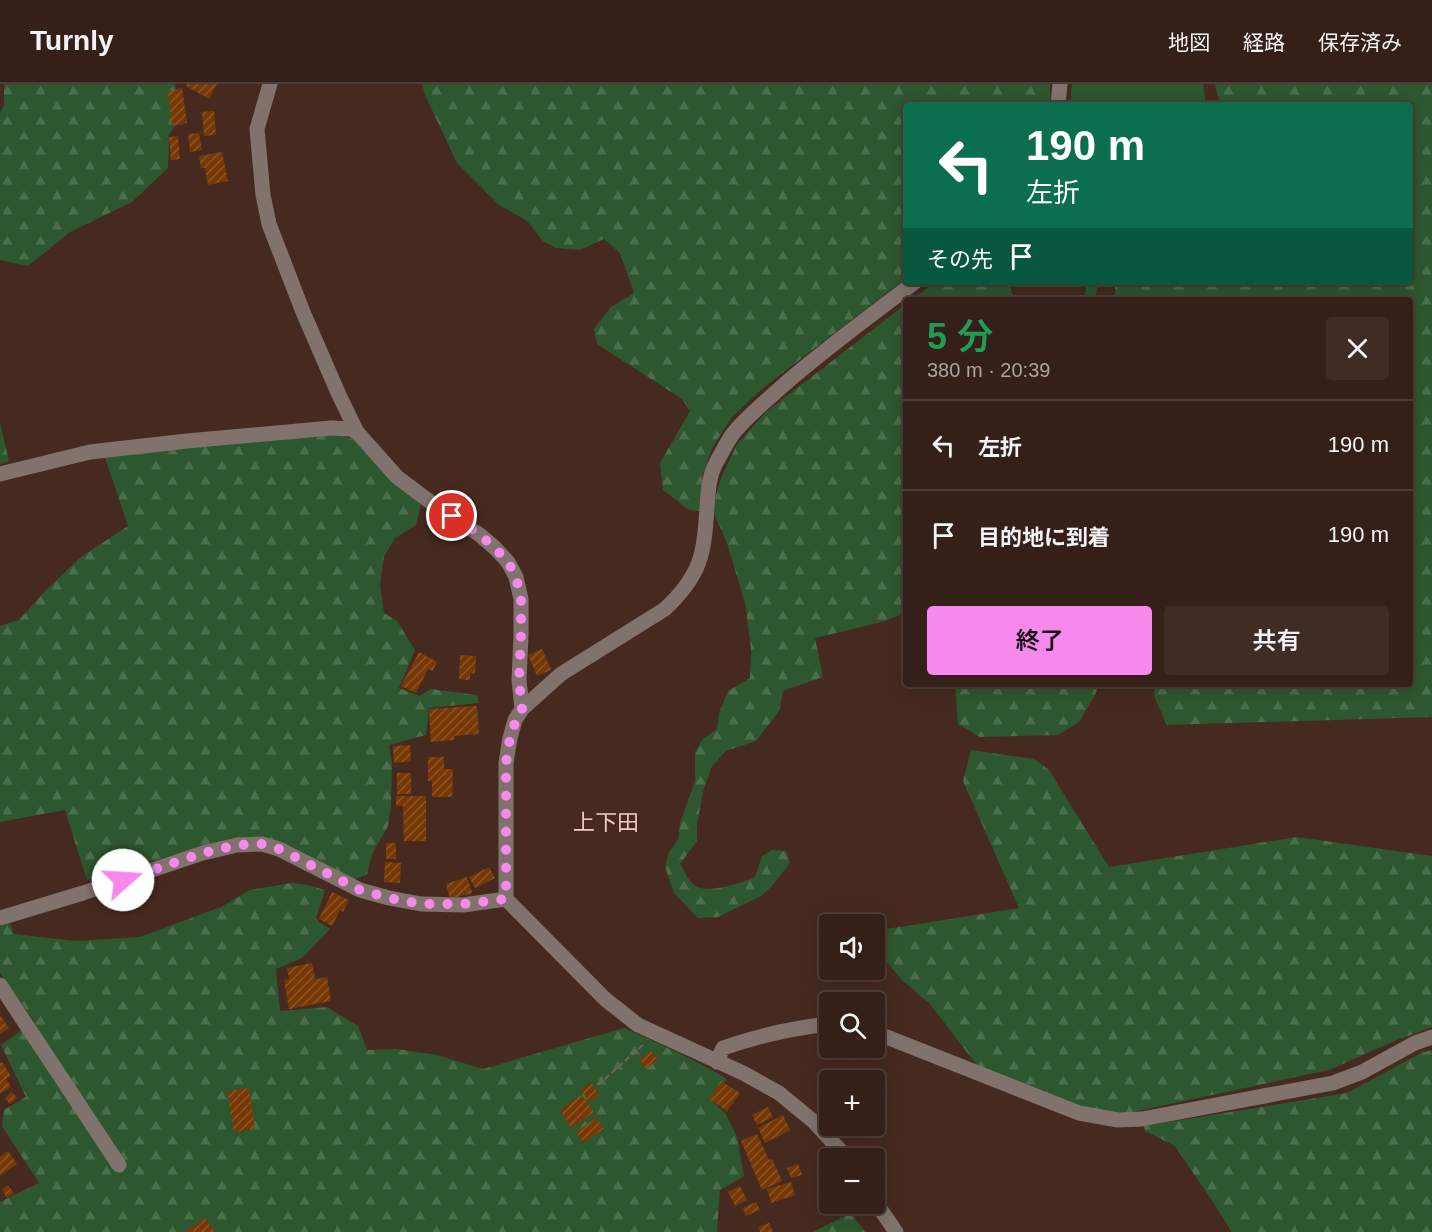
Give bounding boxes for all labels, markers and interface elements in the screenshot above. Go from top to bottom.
text: Turnly [30,25,113,56]
text: 地図 [1168,31,1210,54]
text: 経路 [1243,31,1285,54]
text: 保存済み [1318,31,1402,54]
text: 190 m [1026,122,1145,169]
icon: left [927,126,1005,204]
text: 左折 [1026,178,1080,208]
icon: arrive [1005,240,1038,273]
text: その先 [927,247,993,272]
text: 5 分 [927,316,993,357]
button: close [1326,317,1389,380]
text: 380 m · 20:39 [927,359,1050,381]
icon: left [927,429,960,462]
text: 190 m [1328,432,1389,457]
text: 左折 [978,435,1022,460]
pin [426,490,477,541]
icon: arrive [435,499,468,532]
icon: arrive [927,519,960,552]
text: 190 m [1328,522,1389,547]
text: 目的地に到着 [978,525,1110,550]
button: 終了 [927,606,1152,675]
button: 共有 [1164,606,1389,675]
district label: 上下田 [573,810,639,835]
position arrow [91,848,155,912]
map controls [819,914,885,1214]
button: sound [819,914,885,980]
button: search [819,992,885,1058]
button: + [819,1070,885,1136]
button: − [819,1148,885,1214]

